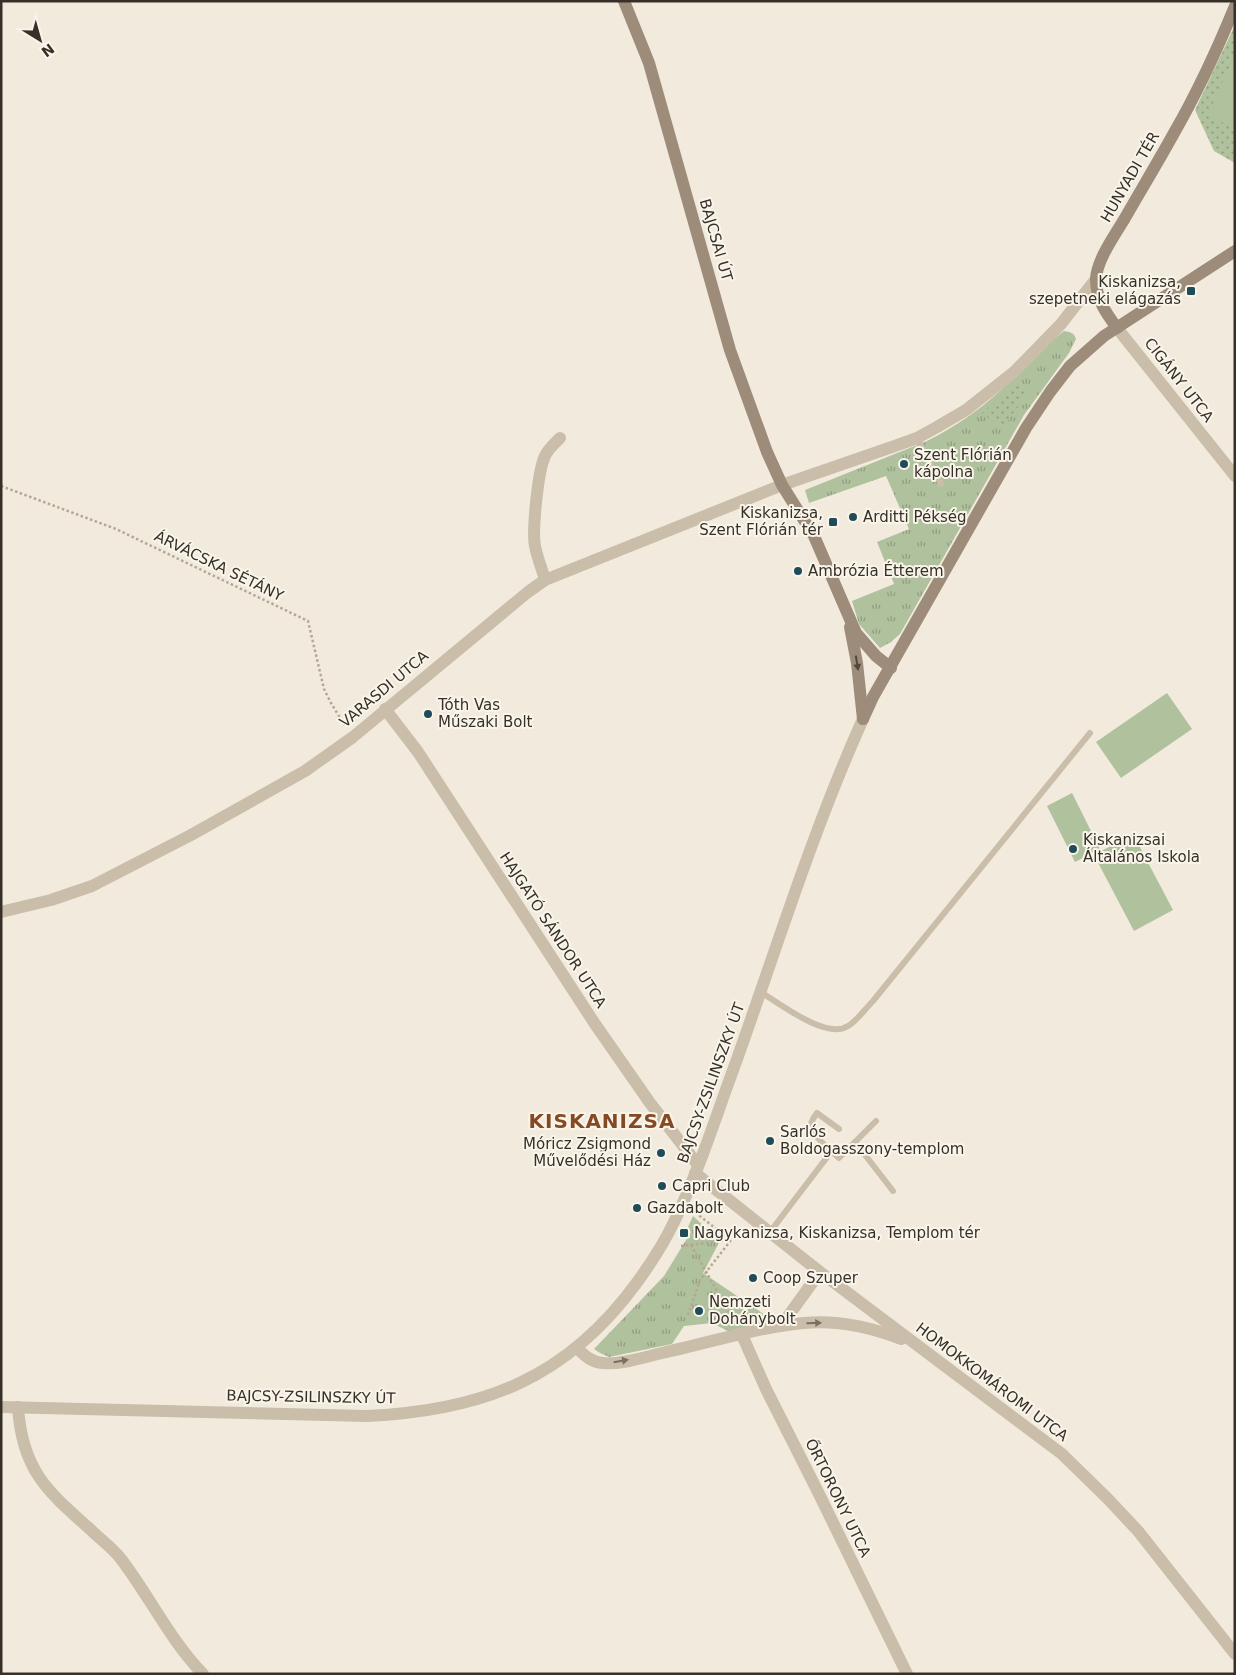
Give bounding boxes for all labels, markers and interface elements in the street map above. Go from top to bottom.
north arrow [15,15,65,65]
text: N [38,40,57,60]
street label: HUNYADI TÉR [1096,128,1163,225]
street label: BAJCSAI ÚT [696,196,738,284]
place label: Kiskanizsa, szepetneki elágazás [1029,273,1181,308]
marker: Kiskanizsa, szepetneki elágazás [1185,285,1197,297]
street label: CIGÁNY UTCA [1141,334,1219,426]
place label: Szent Flórián kápolna [914,446,1012,481]
marker: Szent Flórián kápolna [898,458,910,470]
place label: Kiskanizsa, Szent Flórián tér [699,504,824,539]
place label: Arditti Pékség [863,508,967,526]
marker: Arditti Pékség [847,511,859,523]
marker: Kiskanizsa, Szent Flórián tér [827,516,839,528]
street label: ÁRVÁCSKA SÉTÁNY [152,526,288,605]
place label: Ambrózia Étterem [808,561,944,580]
marker: Ambrózia Étterem [792,565,804,577]
street label: VARASDI UTCA [336,646,432,731]
one-way arrow [853,655,861,671]
place label: Tóth Vas Műszaki Bolt [437,696,533,731]
marker: Tóth Vas Műszaki Bolt [422,708,434,720]
place label: Kiskanizsai Általános Iskola [1083,831,1200,866]
marker: Kiskanizsai Általános Iskola [1067,843,1079,855]
street label: HAJGATÓ SÁNDOR UTCA [496,848,611,1012]
street label: BAJCSY-ZSILINSZKY ÚT [673,999,749,1166]
district label: KISKANIZSA [529,1109,675,1133]
place label: Sarlós Boldogasszony-templom [780,1123,964,1158]
place label: Móricz Zsigmond Művelődési Ház [523,1135,651,1170]
marker: Sarlós Boldogasszony-templom [764,1135,776,1147]
marker: Móricz Zsigmond Művelődési Ház [655,1147,667,1159]
place label: Capri Club [672,1177,750,1195]
marker: Capri Club [656,1180,668,1192]
place label: Gazdabolt [647,1199,723,1217]
marker: Gazdabolt [631,1202,643,1214]
place label: Nagykanizsa, Kiskanizsa, Templom tér [694,1224,981,1242]
marker: Nagykanizsa, Kiskanizsa, Templom tér [678,1227,690,1239]
place label: Coop Szuper [763,1269,859,1287]
marker: Coop Szuper [747,1272,759,1284]
place label: Nemzeti Dohánybolt [709,1293,796,1328]
marker: Nemzeti Dohánybolt [693,1305,705,1317]
one-way arrow [806,1318,822,1326]
street label: HOMOKKOMÁROMI UTCA [912,1318,1073,1446]
one-way arrow [613,1357,629,1365]
street label: BAJCSY-ZSILINSZKY ÚT [226,1386,397,1407]
street label: ŐRTORONY UTCA [802,1435,877,1561]

